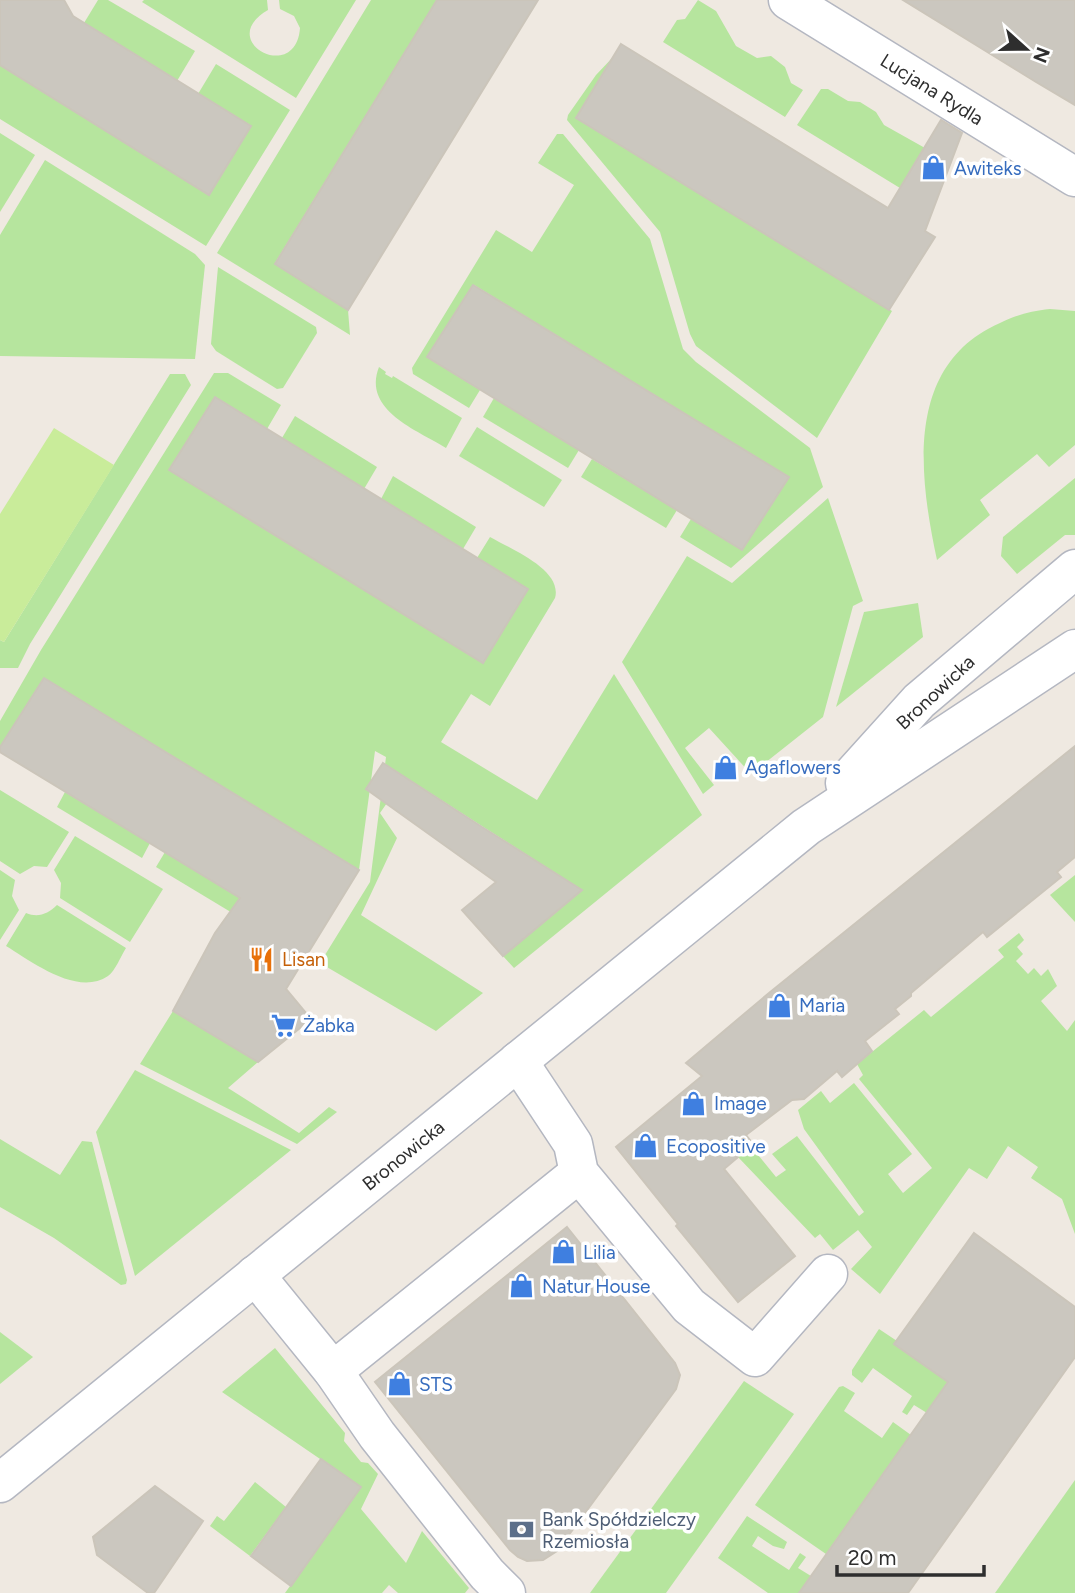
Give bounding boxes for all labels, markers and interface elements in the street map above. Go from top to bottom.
north arrow [991,14,1061,84]
text: N [1028,44,1055,66]
street label: Lucjana Rydla [876,49,987,130]
shop icon: Awiteks [920,154,948,182]
place label: Awiteks [954,157,1022,180]
street label: Bronowicka [891,650,979,734]
shop icon: Agaflowers [711,753,739,781]
place label: Agaflowers [745,756,841,779]
restaurant icon: Lisan [248,945,276,973]
place label: Lisan [282,948,325,971]
shop icon: Maria [765,991,793,1019]
place label: Maria [799,994,845,1017]
supermarket icon: Żabka [269,1011,297,1039]
place label: Żabka [303,1014,355,1037]
shop icon: Image [680,1089,708,1117]
place label: Image [714,1092,767,1115]
street label: Bronowicka [358,1115,449,1195]
shop icon: Ecopositive [632,1132,660,1160]
place label: Ecopositive [666,1135,766,1158]
shop icon: Lilia [549,1238,577,1266]
place label: Lilia [583,1241,616,1264]
shop icon: Natur House [508,1272,536,1300]
place label: Natur House [542,1275,650,1298]
shop icon: STS [385,1370,413,1398]
place label: STS [419,1373,453,1396]
place label: Bank Spółdzielczy Rzemiosła [542,1508,696,1553]
bank icon: Bank Spółdzielczy Rzemiosła [508,1516,536,1544]
scale bar [837,1534,984,1578]
text: 20 m [848,1545,896,1570]

